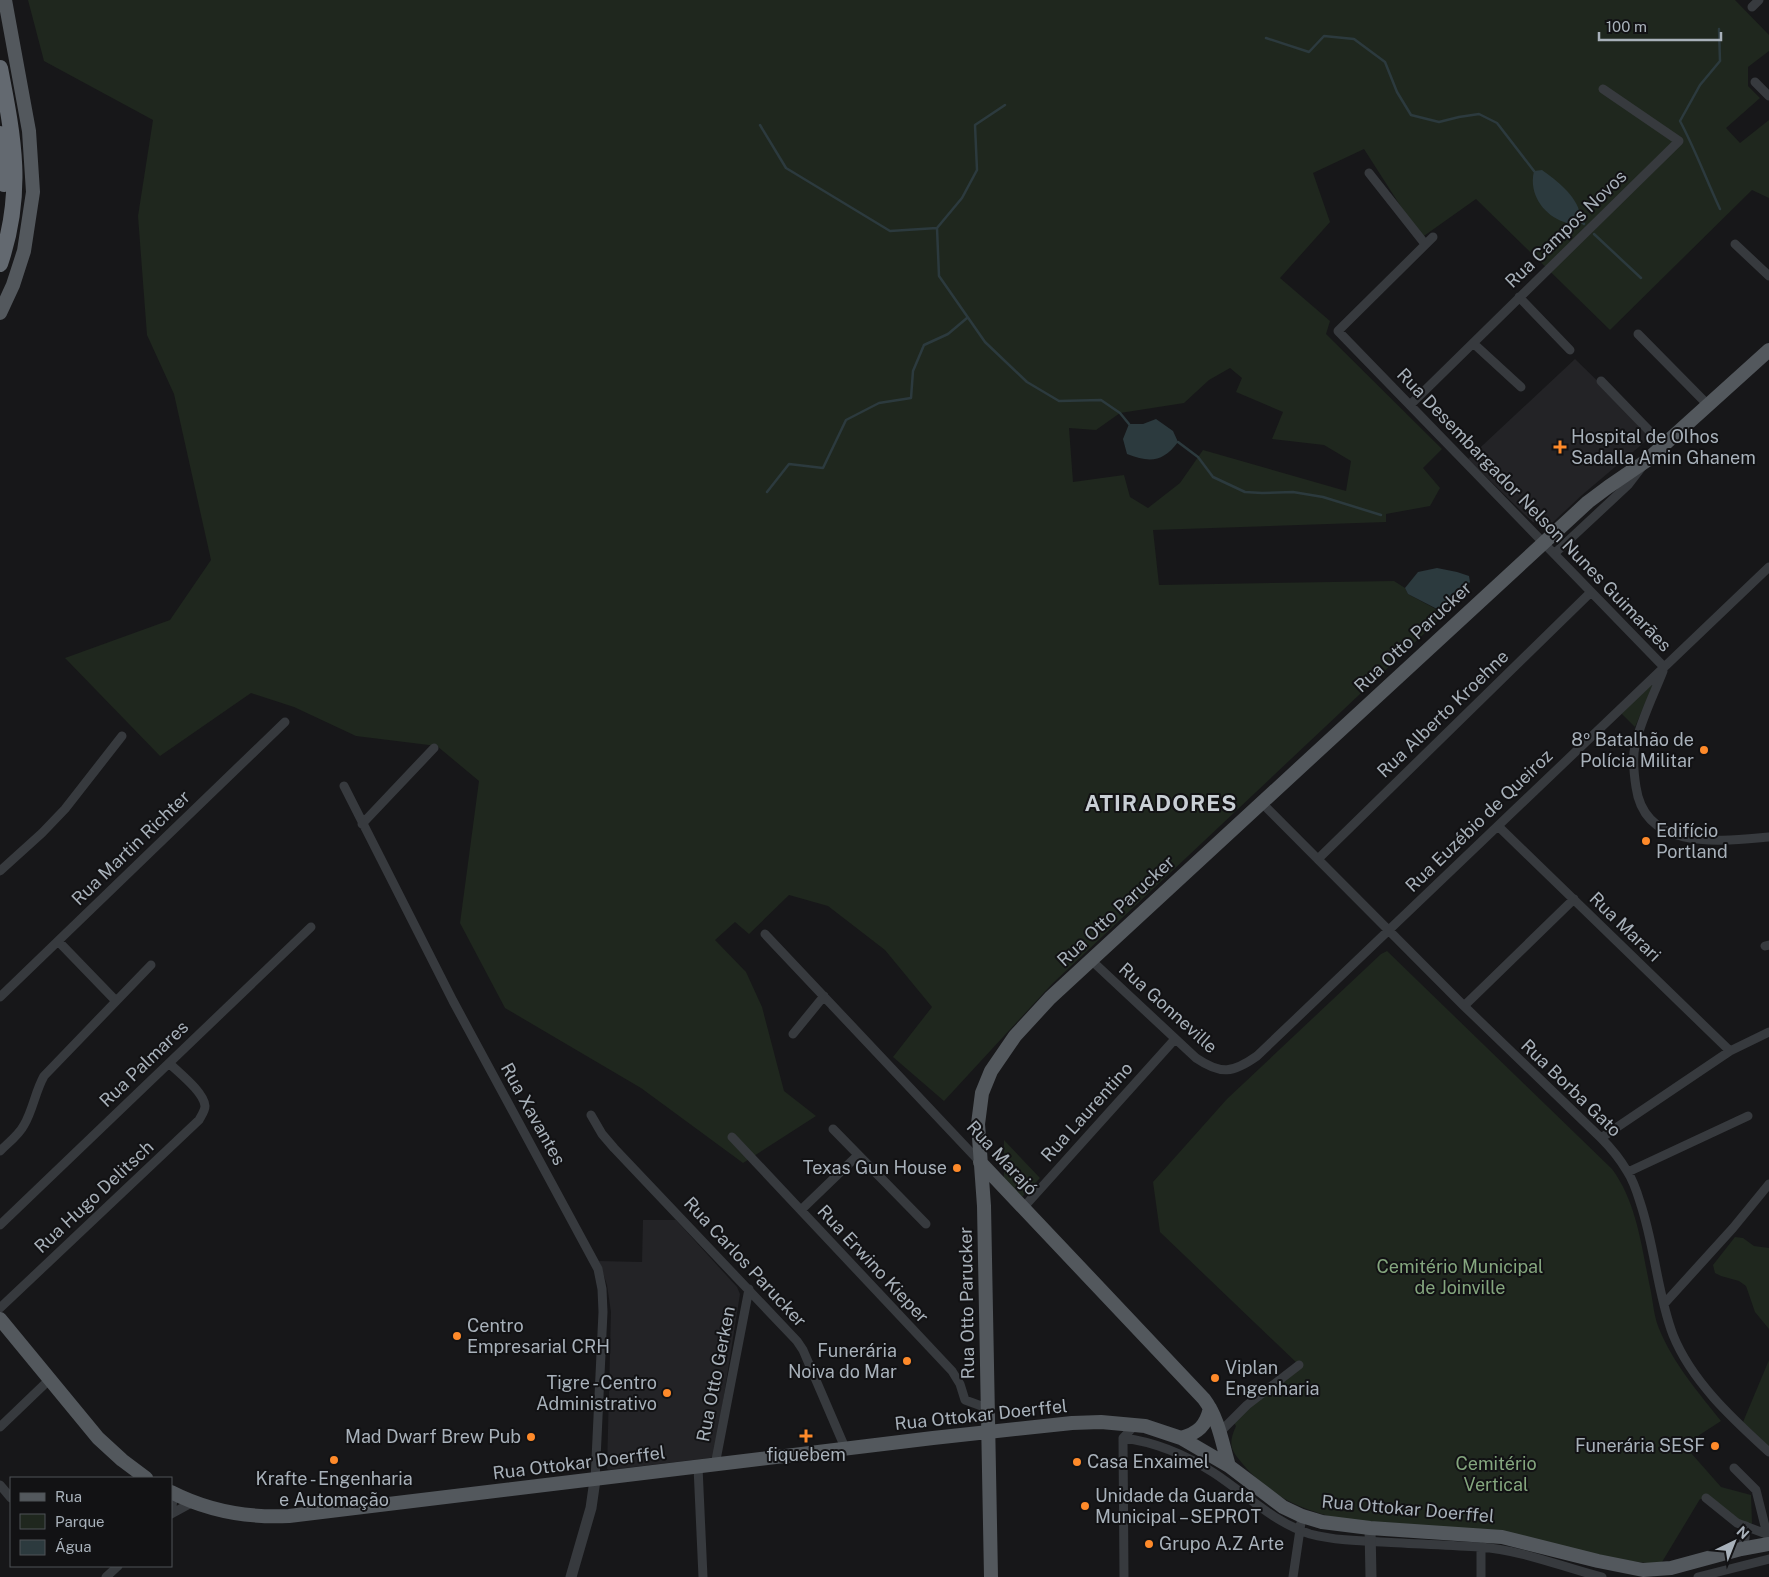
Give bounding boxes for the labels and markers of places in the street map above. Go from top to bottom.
place label: Hospital de Olhos Sadalla Amin Ghanem [1571,426,1756,468]
marker: Hospital de Olhos Sadalla Amin Ghanem [1553,440,1567,454]
place label: 8º Batalhão de Polícia Militar [1571,729,1694,771]
marker: 8º Batalhão de Polícia Militar [1698,744,1710,756]
place label: Edifício Portland [1656,820,1728,862]
marker: Edifício Portland [1640,835,1652,847]
place label: Texas Gun House [803,1157,947,1178]
marker: Texas Gun House [951,1162,963,1174]
place label: Centro Empresarial CRH [467,1315,610,1357]
marker: Centro Empresarial CRH [451,1330,463,1342]
place label: Funerária Noiva do Mar [788,1340,897,1382]
marker: Funerária Noiva do Mar [901,1355,913,1367]
place label: Viplan Engenharia [1225,1357,1320,1399]
place label: Tigre - Centro Administrativo [536,1372,657,1414]
marker: Viplan Engenharia [1209,1372,1221,1384]
marker: Tigre - Centro Administrativo [661,1387,673,1399]
place label: Mad Dwarf Brew Pub [345,1426,521,1447]
marker: fiquebem [800,1430,812,1442]
marker: Mad Dwarf Brew Pub [525,1431,537,1443]
place label: Funerária SESF [1575,1435,1705,1456]
marker: Funerária SESF [1709,1440,1721,1452]
place label: fiquebem [766,1444,846,1465]
place label: Casa Enxaimel [1087,1451,1209,1472]
marker: Krafte - Engenharia e Automação [328,1454,340,1466]
marker: Casa Enxaimel [1071,1456,1083,1468]
place label: Krafte - Engenharia e Automação [255,1468,413,1510]
place label: Unidade da Guarda Municipal – SEPROT [1095,1485,1262,1527]
marker: Unidade da Guarda Municipal – SEPROT [1079,1500,1091,1512]
place label: Grupo A.Z Arte [1159,1533,1284,1554]
marker: Grupo A.Z Arte [1143,1538,1155,1550]

